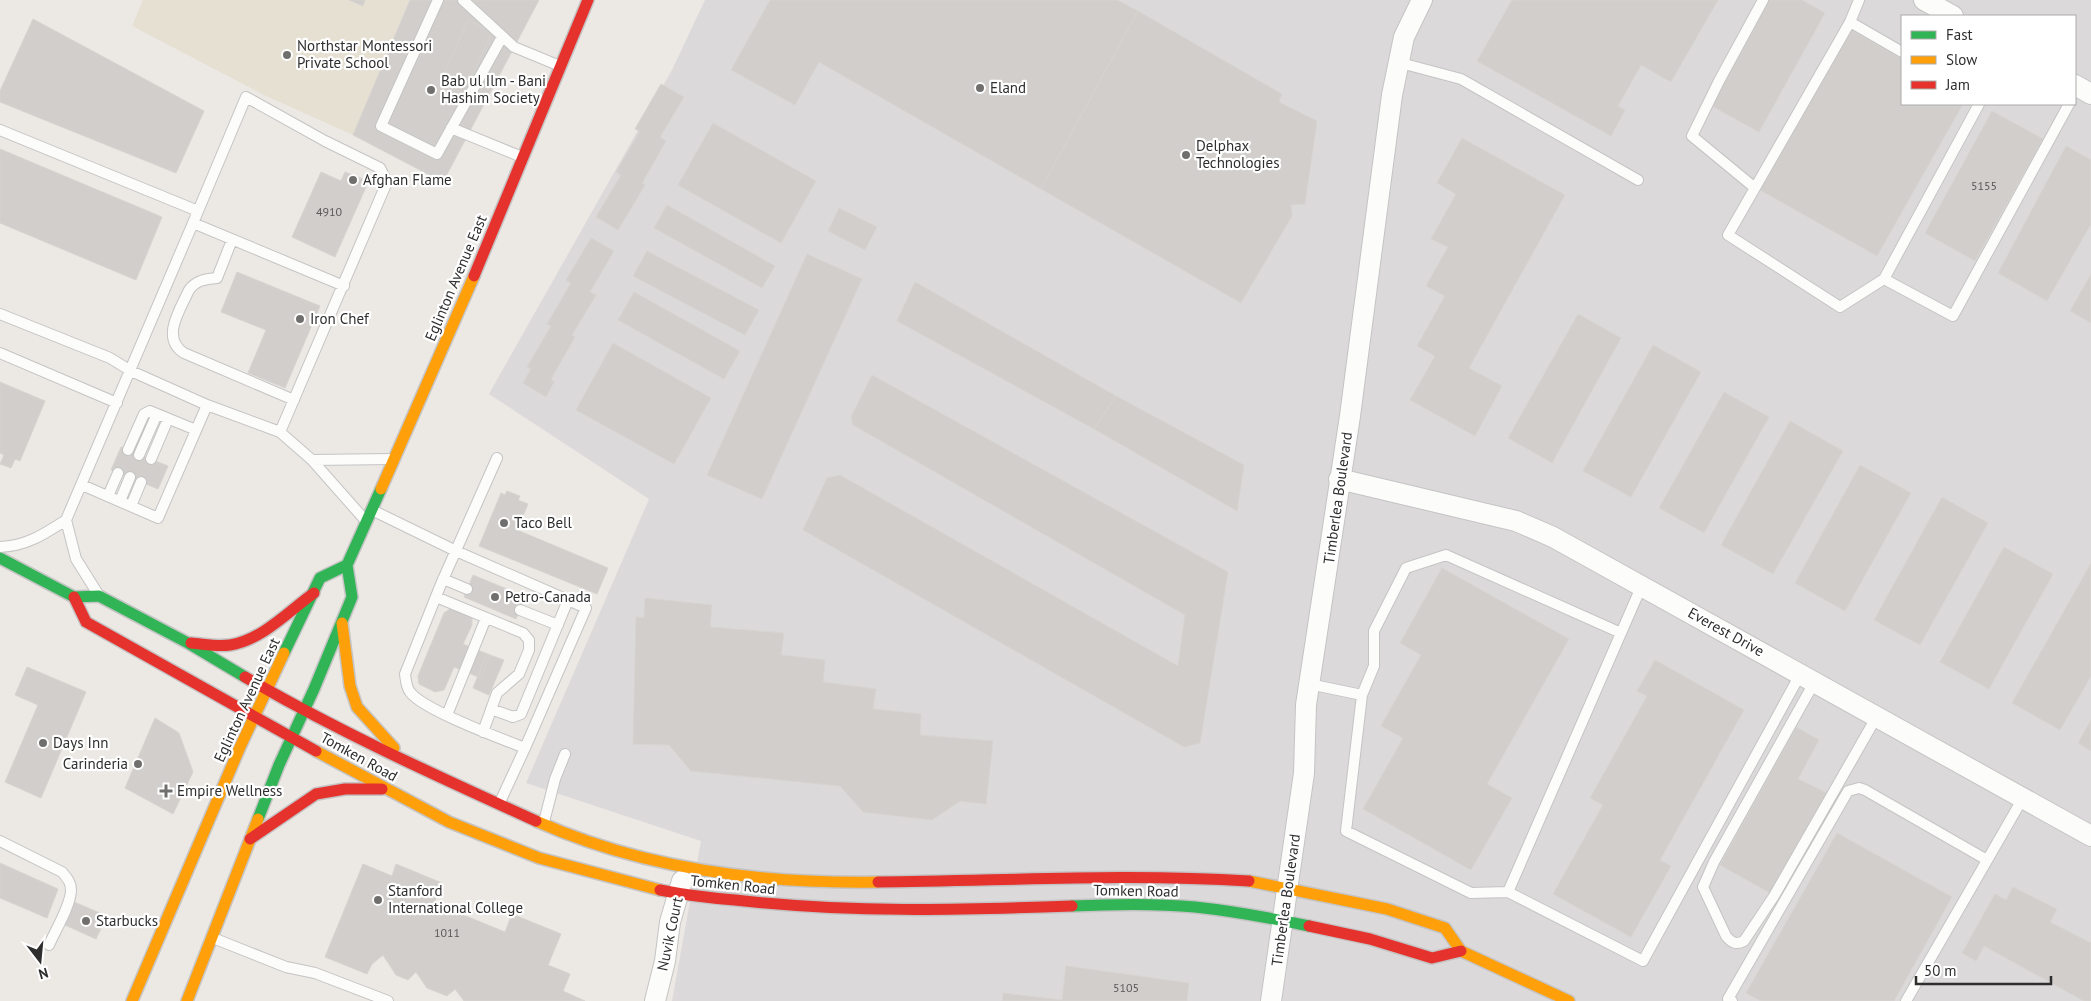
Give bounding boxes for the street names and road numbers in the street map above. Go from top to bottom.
street label: Eglinton Avenue East [420,212,491,344]
street label: Timberlea Boulevard [1319,431,1356,565]
street label: Everest Drive [1685,603,1768,660]
street label: Eglinton Avenue East [209,635,284,765]
street label: Tomken Road [317,728,401,786]
street label: Timberlea Boulevard [1267,833,1304,967]
street label: Tomken Road [690,871,776,898]
street label: Tomken Road [1093,880,1179,901]
street label: Nuvik Court [652,895,687,973]

